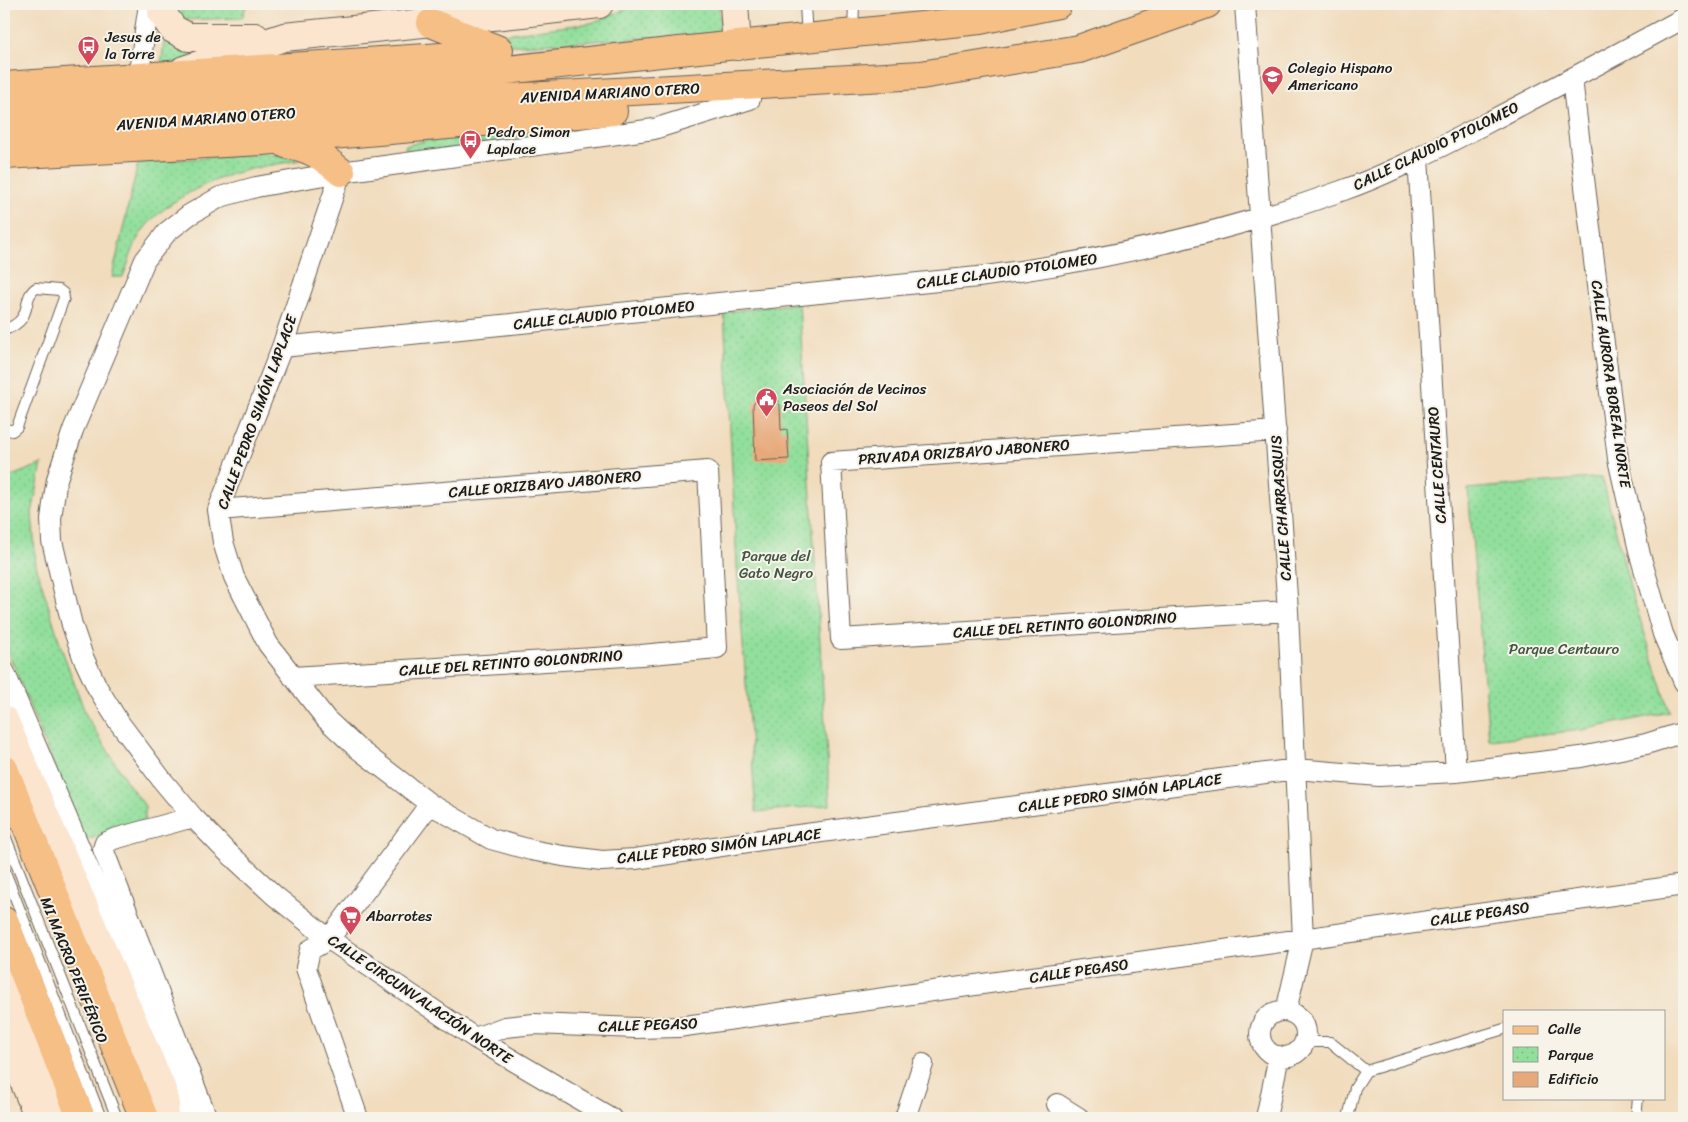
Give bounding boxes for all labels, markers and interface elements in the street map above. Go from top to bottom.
place label: Jesus de la Torre [104,24,161,67]
bus stop icon: Jesus de la Torre [77,34,101,65]
place label: Colegio Hispano Americano [1287,55,1393,98]
school or university icon: Colegio Hispano Americano [1260,65,1284,96]
street label: AVENIDA MARIANO OTERO [518,75,701,111]
street label: CALLE CLAUDIO PTOLOMEO [1348,94,1524,198]
street label: AVENIDA MARIANO OTERO [114,100,297,138]
place label: Pedro Simon Laplace [487,119,570,162]
bus stop icon: Pedro Simon Laplace [459,129,483,160]
street label: CALLE CLAUDIO PTOLOMEO [915,245,1099,297]
street label: CALLE AURORA BOREAL NORTE [1584,278,1639,491]
street label: CALLE CLAUDIO PTOLOMEO [512,293,696,337]
street label: CALLE PEDRO SIMÓN LAPLACE [210,310,305,513]
place label: Asociación de Vecinos Paseos del Sol [782,376,927,419]
public building icon: Asociación de Vecinos Paseos del Sol [755,386,779,417]
street label: CALLE CENTAURO [1420,405,1454,525]
street label: PRIVADA ORIZBAYO JABONERO [857,432,1071,472]
street label: CALLE CHARRASQUIS [1263,434,1299,582]
street label: CALLE ORIZBAYO JABONERO [447,463,643,505]
park label: Parque del Gato Negro [739,543,813,586]
street label: CALLE DEL RETINTO GOLONDRINO [952,604,1178,646]
park label: Parque Centauro [1509,636,1620,662]
street label: CALLE DEL RETINTO GOLONDRINO [398,642,624,684]
street label: CALLE PEDRO SIMÓN LAPLACE [1017,766,1225,820]
street label: CALLE PEDRO SIMÓN LAPLACE [616,820,824,871]
street label: MI MACRO PERIFÉRICO [33,893,115,1047]
street label: CALLE PEGASO [1429,894,1531,934]
place label: Abarrotes [365,903,432,929]
supermarket icon: Abarrotes [338,904,362,935]
street label: CALLE CIRCUNVALACIÓN NORTE [322,927,519,1072]
street label: CALLE PEGASO [1028,951,1130,991]
street label: CALLE PEGASO [598,1010,699,1040]
legend [1503,1010,1666,1100]
text: Calle [1548,1016,1581,1042]
text: Parque [1548,1042,1593,1068]
text: Edificio [1548,1066,1599,1092]

